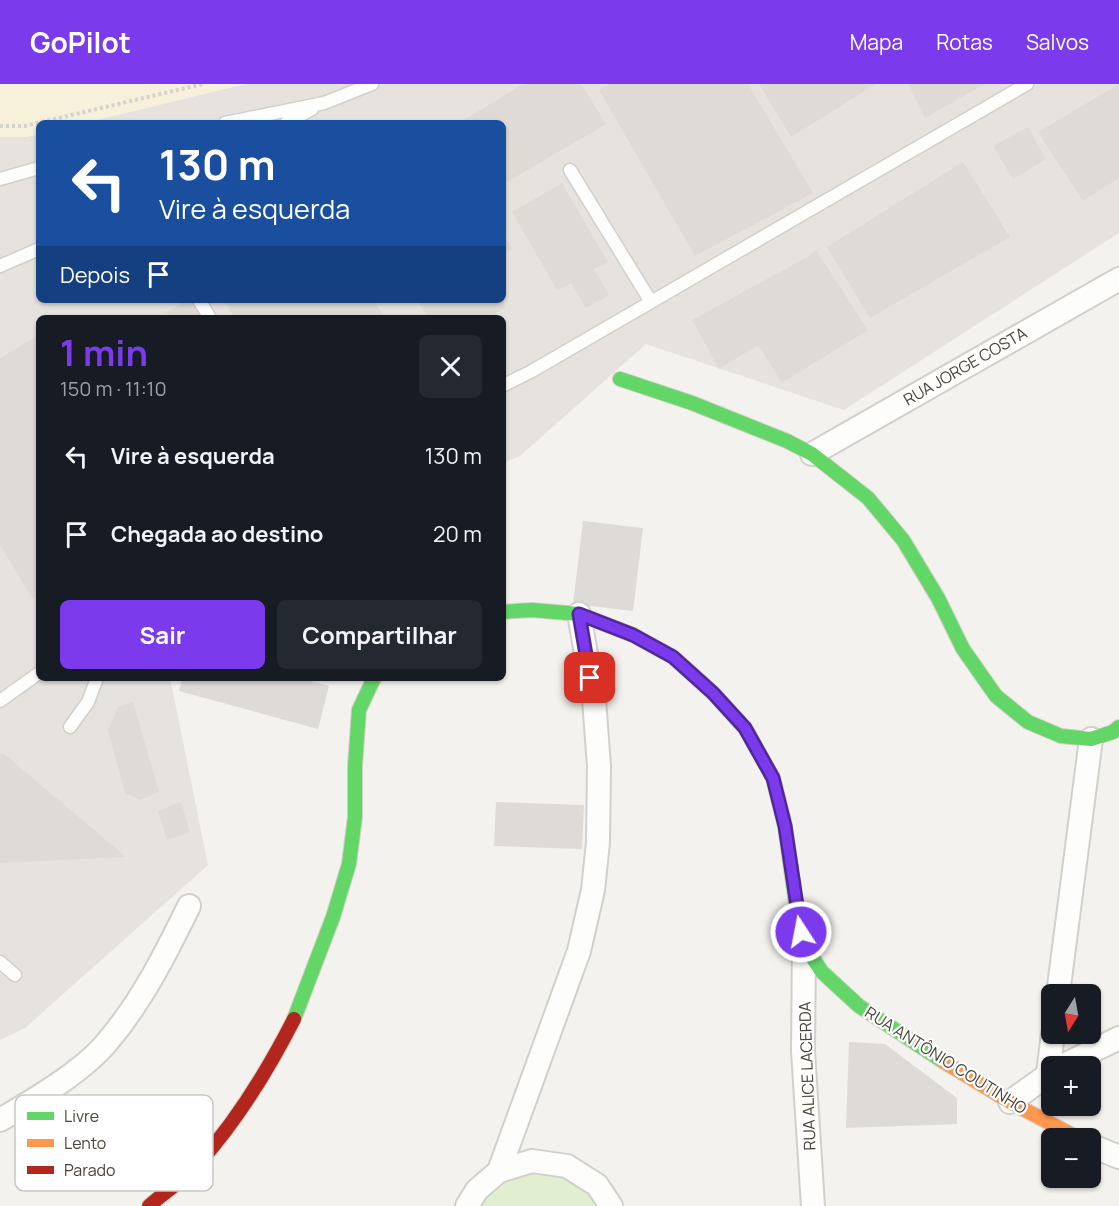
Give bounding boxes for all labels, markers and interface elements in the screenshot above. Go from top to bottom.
text: GoPilot [30,23,131,61]
text: Mapa [850,28,903,56]
text: Rotas [936,28,993,56]
text: Salvos [1026,28,1089,56]
text: 130 m [159,135,276,193]
icon: left [60,144,138,222]
text: Vire à esquerda [159,190,350,227]
icon: arrive [142,258,175,291]
text: Depois [60,260,130,290]
street label: RUA JORGE COSTA [899,322,1031,410]
text: 1 min [60,328,148,377]
button: close [419,335,482,398]
text: 150 m · 11:10 [60,375,167,402]
icon: left [60,440,93,473]
text: Vire à esquerda [111,441,275,471]
text: 130 m [425,441,482,471]
icon: arrive [60,518,93,551]
text: Chegada ao destino [111,519,323,549]
text: 20 m [433,519,482,549]
button: Sair [60,600,265,669]
button: Compartilhar [277,600,482,669]
pin [564,652,615,703]
icon: arrive [573,661,606,694]
position arrow [769,900,833,964]
north arrow [1041,984,1101,1044]
map controls [1041,984,1101,1188]
street label: RUA ALICE LACERDA [793,1001,821,1151]
street label: RUA ANTÔNIO COUTINHO [861,1001,1031,1119]
button: + [1041,1056,1101,1116]
legend [15,1095,213,1191]
text: Livre [64,1105,99,1127]
button: − [1041,1128,1101,1188]
text: Lento [64,1132,106,1154]
text: Parado [64,1159,115,1181]

